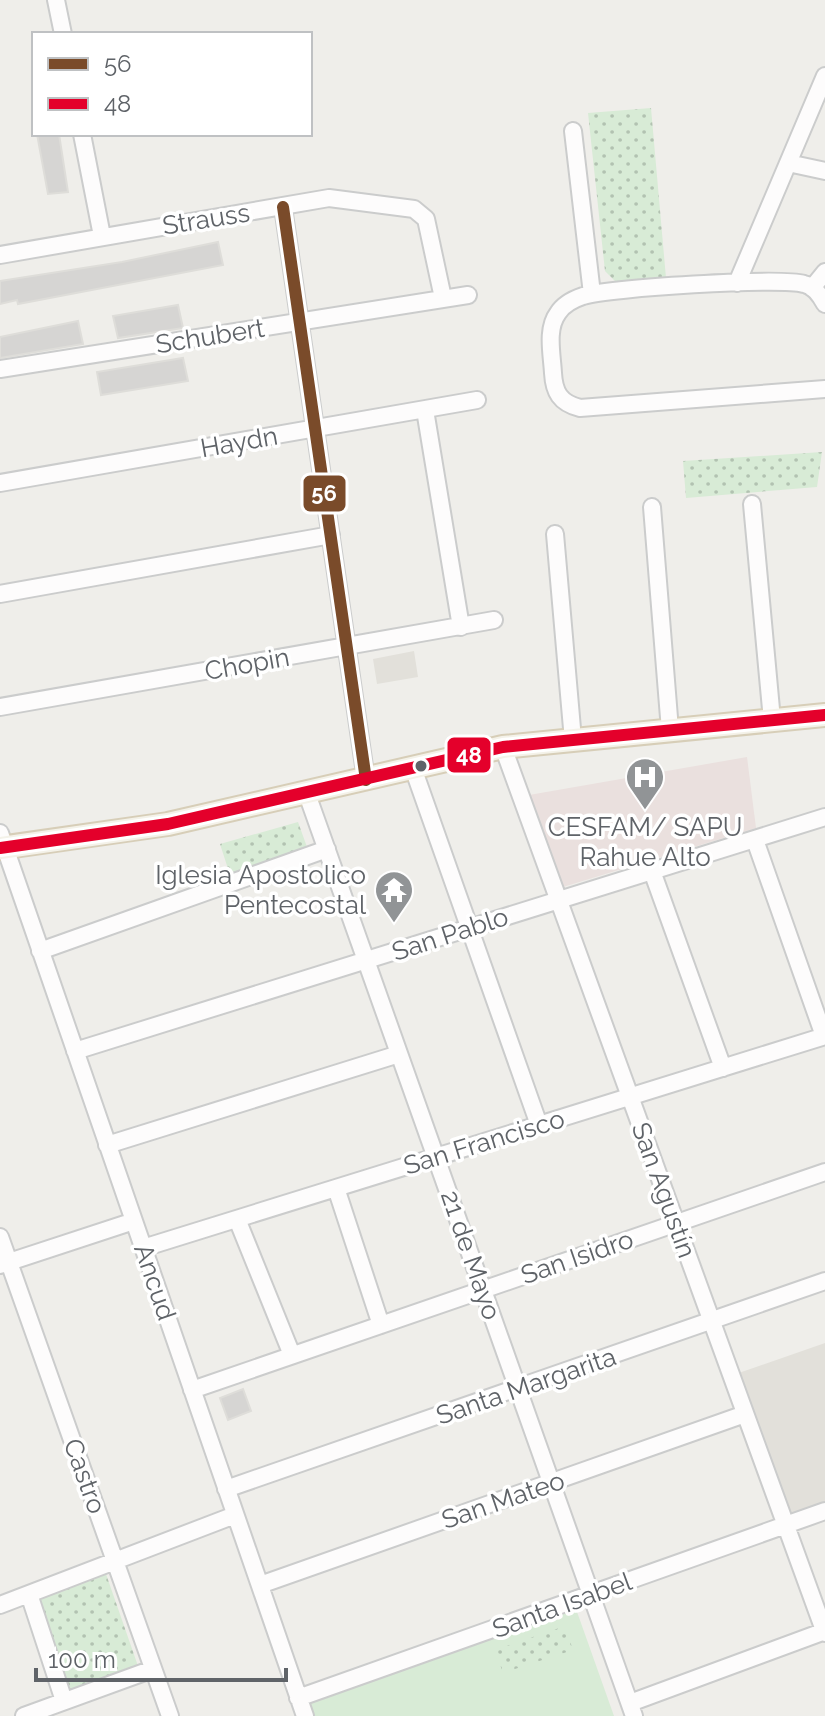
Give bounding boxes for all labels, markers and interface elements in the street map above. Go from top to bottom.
legend [32,32,312,136]
text: 56 [104,49,132,78]
text: 48 [104,89,131,118]
street label: Strauss [160,197,252,241]
street label: Schubert [153,313,267,359]
street label: Haydn [198,420,280,464]
line badge: 56 [302,474,347,513]
text: 56 [311,480,337,506]
street label: Chopin [202,642,292,686]
line badge: 48 [446,736,492,774]
text: 48 [456,742,482,768]
hospital icon: CESFAM/ SAPU Rahue Alto [624,756,666,811]
unlabelled marker [413,758,429,774]
place label: CESFAM/ SAPU Rahue Alto [548,812,742,872]
place label: Iglesia Apostolico Pentecostal [155,860,367,920]
temple icon: Iglesia Apostolico Pentecostal [373,869,415,924]
street label: San Pablo [388,901,512,967]
street label: San Francisco [400,1103,568,1181]
street label: San Agustín [626,1118,702,1262]
street label: 21 de Mayo [435,1186,507,1324]
street label: San Isidro [517,1224,637,1290]
street label: Ancud [128,1240,182,1324]
street label: Santa Margarita [432,1341,620,1431]
street label: Castro [58,1434,112,1518]
street label: San Mateo [438,1465,568,1535]
street label: Santa Isabel [488,1566,637,1644]
scale bar [36,1632,286,1682]
text: 100 m [48,1645,116,1674]

